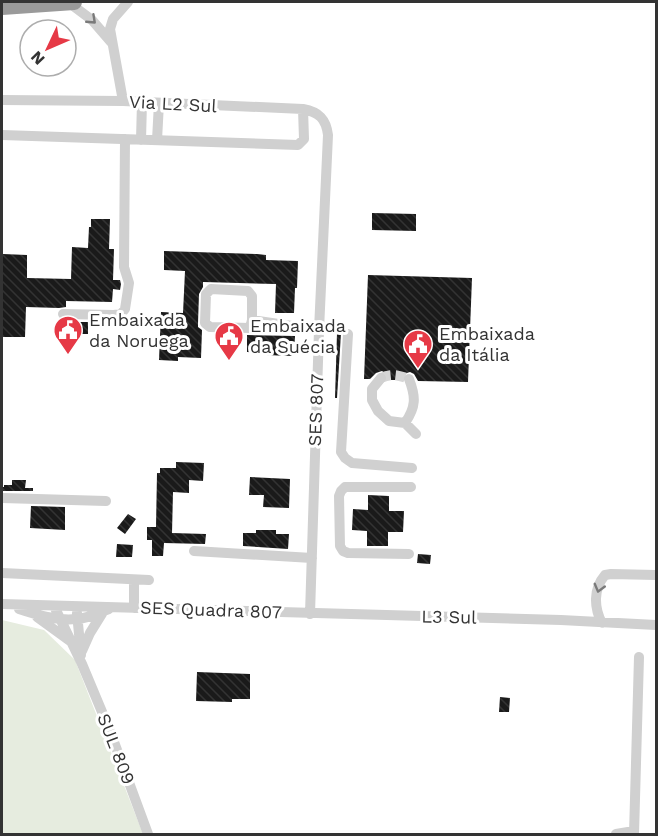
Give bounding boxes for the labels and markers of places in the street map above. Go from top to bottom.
place label: Embaixada da Noruega [89,309,189,351]
public building icon: Embaixada da Noruega [52,314,84,356]
place label: Embaixada da Suécia [250,315,346,357]
public building icon: Embaixada da Suécia [213,320,245,362]
place label: Embaixada da Itália [439,323,535,365]
public building icon: Embaixada da Itália [402,328,434,370]

